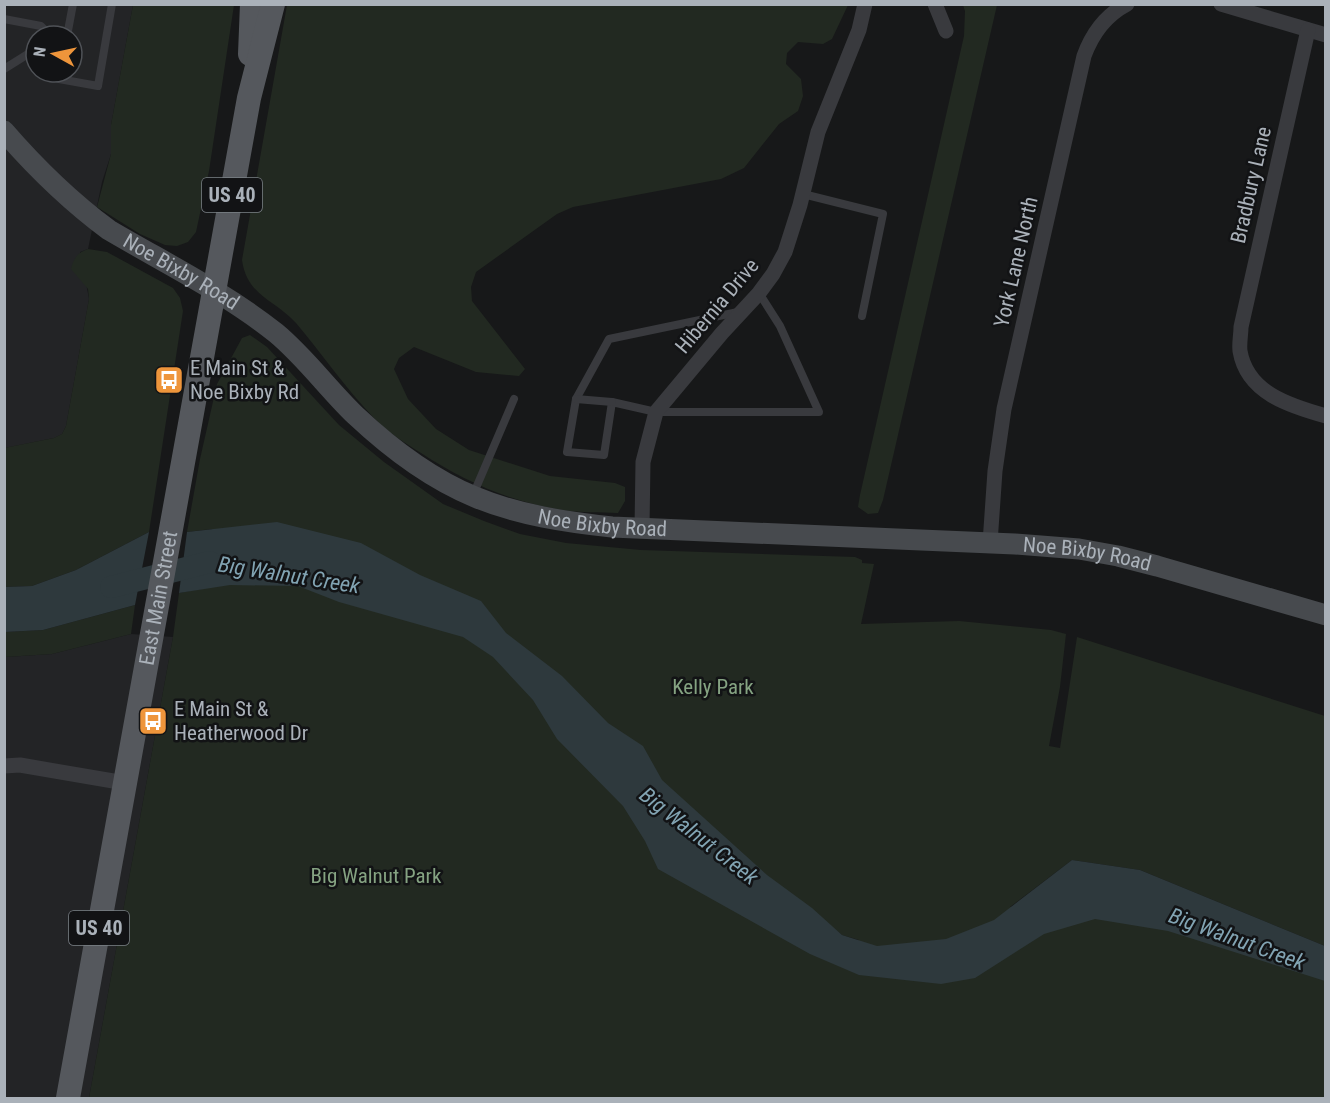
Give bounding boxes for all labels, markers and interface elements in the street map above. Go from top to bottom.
north arrow [24,24,84,84]
text: N [30,46,50,58]
street label: Bradbury Lane [1226,124,1276,246]
road number: US 40 [202,178,262,212]
street label: York Lane North [989,194,1043,330]
street label: Noe Bixby Road [119,229,244,315]
street label: Hibernia Drive [670,254,764,358]
place label: E Main St & Noe Bixby Rd [190,356,299,404]
bus stop icon: E Main St & Noe Bixby Rd [153,364,185,396]
street label: Noe Bixby Road [536,504,668,541]
street label: East Main Street [135,529,182,667]
street label: Noe Bixby Road [1022,533,1154,576]
water label: Big Walnut Creek [216,551,362,599]
park label: Kelly Park [672,675,754,699]
place label: E Main St & Heatherwood Dr [174,697,308,745]
bus stop icon: E Main St & Heatherwood Dr [137,705,169,737]
water label: Big Walnut Creek [635,782,763,890]
park label: Big Walnut Park [311,864,442,888]
water label: Big Walnut Creek [1166,903,1309,975]
road number: US 40 [69,911,129,945]

